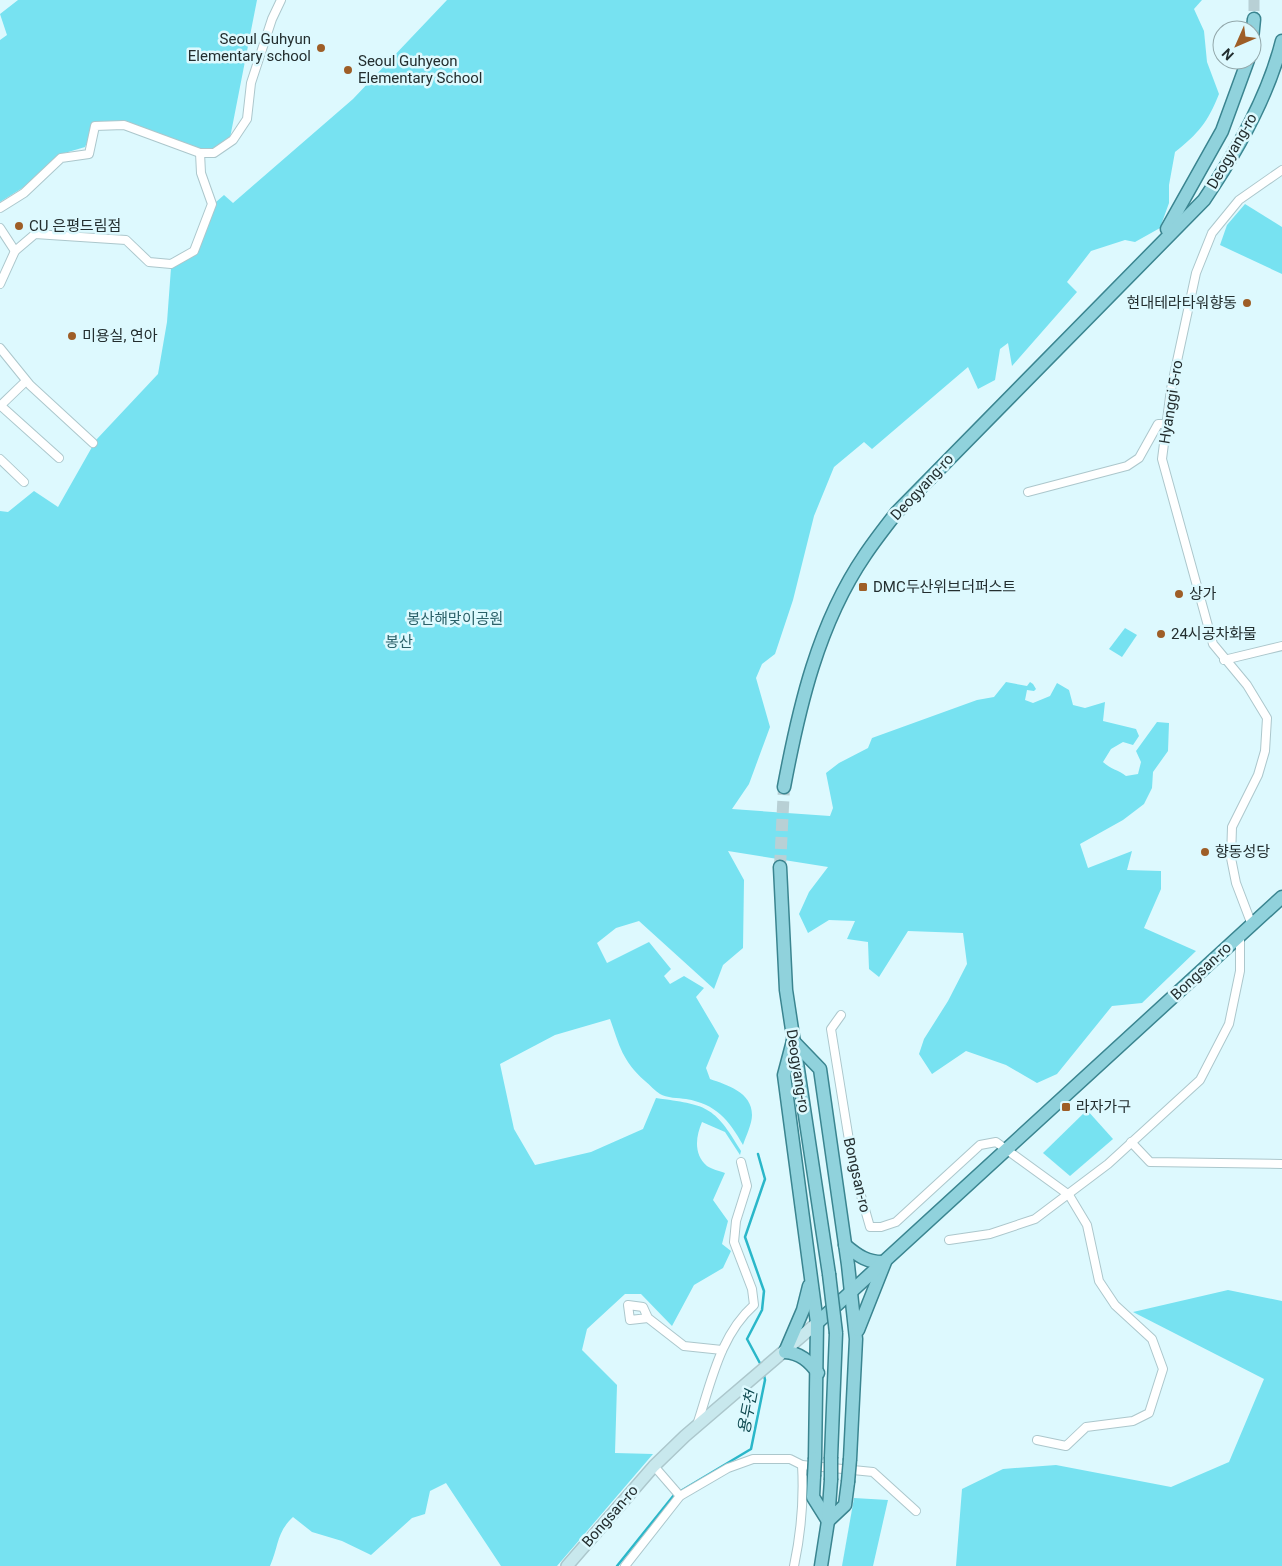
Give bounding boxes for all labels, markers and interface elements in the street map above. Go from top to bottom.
north arrow [1212,20,1262,70]
place label: Seoul Guhyun Elementary school [188,30,311,65]
marker: Seoul Guhyun Elementary school [315,42,327,54]
text: N [1219,45,1237,63]
place label: Seoul Guhyeon Elementary School [358,52,482,87]
marker: Seoul Guhyeon Elementary School [342,64,354,76]
street label: Deogyang-ro [1203,110,1261,192]
place label: CU 은평드림점 [29,217,121,235]
marker: CU 은평드림점 [13,220,25,232]
place label: 현대테라타워향동 [1127,294,1237,312]
marker: 현대테라타워향동 [1241,297,1253,309]
place label: 미용실, 연아 [82,327,158,345]
marker: 미용실, 연아 [66,330,78,342]
street label: Hyanggi 5-ro [1156,359,1186,445]
street label: Deogyang-ro [887,450,957,524]
place label: DMC두산위브더퍼스트 [873,578,1016,596]
marker: DMC두산위브더퍼스트 [857,581,869,593]
place label: 상가 [1189,585,1217,603]
marker: 상가 [1173,588,1185,600]
park label: 봉산해맞이공원 [407,610,503,628]
place label: 24시공차화물 [1171,625,1257,643]
marker: 24시공차화물 [1155,628,1167,640]
park label: 봉산 [385,633,413,651]
place label: 향동성당 [1215,843,1270,861]
marker: 향동성당 [1199,846,1211,858]
street label: Bongsan-ro [1167,938,1235,1004]
street label: Deogyang-ro [783,1028,813,1114]
place label: 라자가구 [1076,1098,1131,1116]
marker: 라자가구 [1060,1101,1072,1113]
street label: Bongsan-ro [840,1136,874,1214]
water label: 용두천 [734,1386,761,1436]
street label: Bongsan-ro [578,1481,642,1551]

